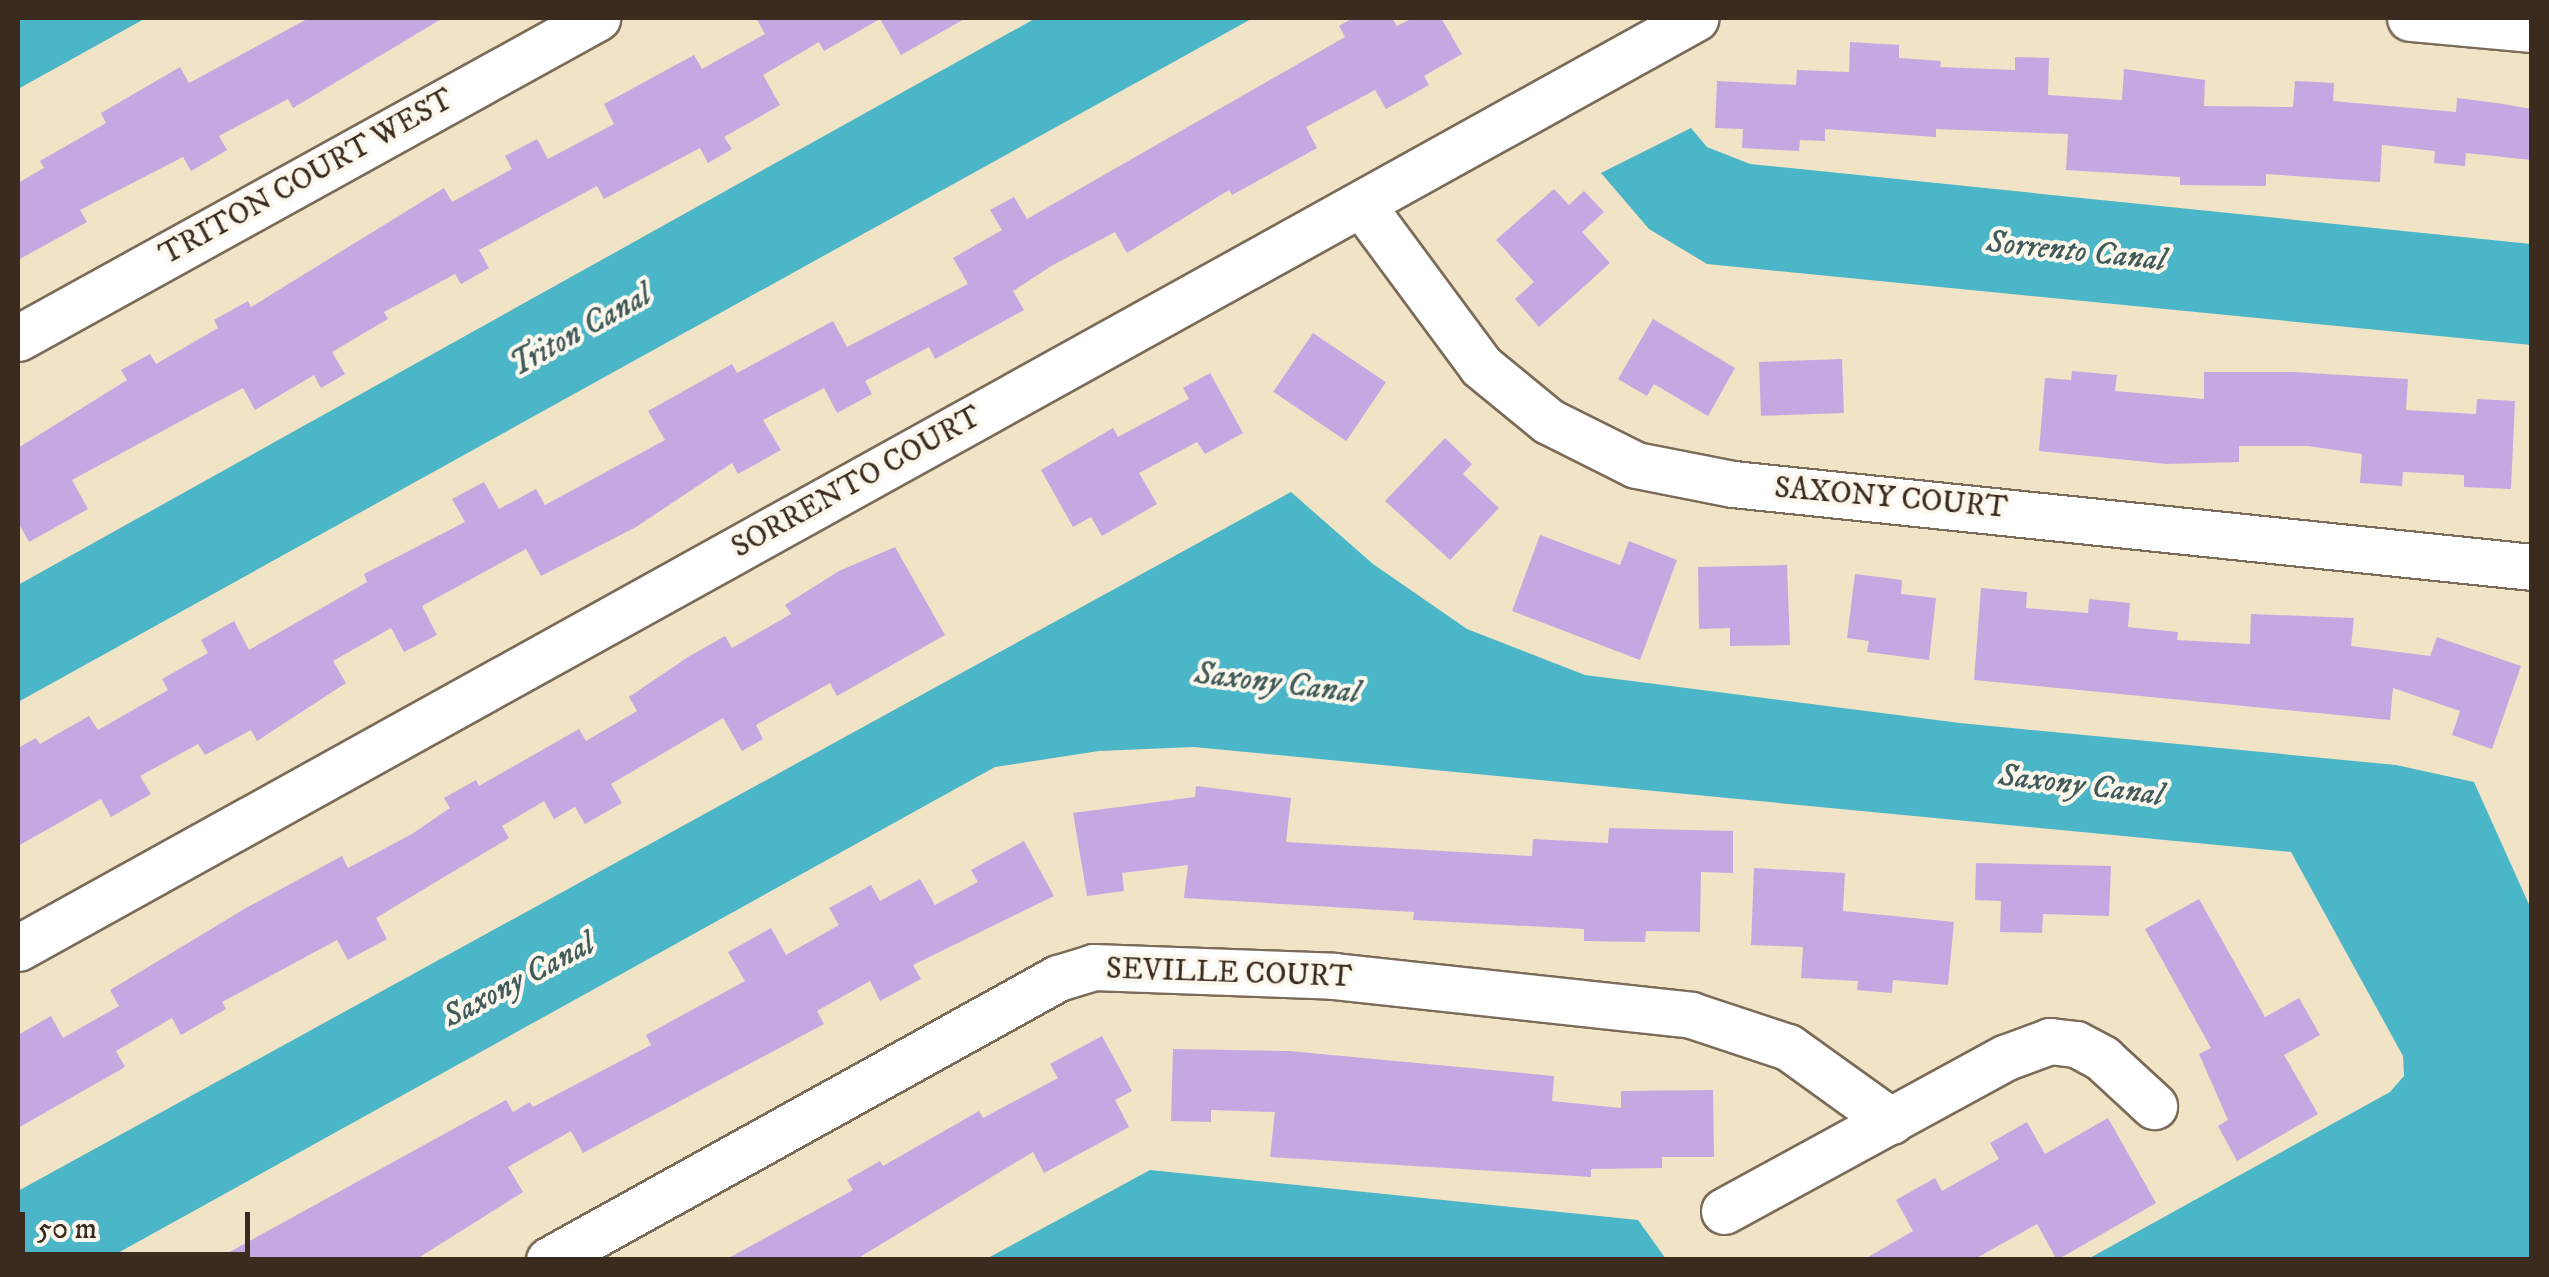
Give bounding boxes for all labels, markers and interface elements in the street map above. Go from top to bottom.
street label: TRITON COURT WEST [154,82,460,274]
water label: Sorrento Canal [1984,223,2168,281]
water label: Triton Canal [504,276,658,386]
street label: SORRENTO COURT [726,399,988,567]
street label: SAXONY COURT [1773,471,2009,527]
water label: Saxony Canal [1192,655,1362,713]
water label: Saxony Canal [1996,757,2166,815]
water label: Saxony Canal [437,925,601,1037]
street label: SEVILLE COURT [1105,952,1353,996]
scale bar [25,1192,255,1254]
text: 50 m [37,1211,97,1248]

